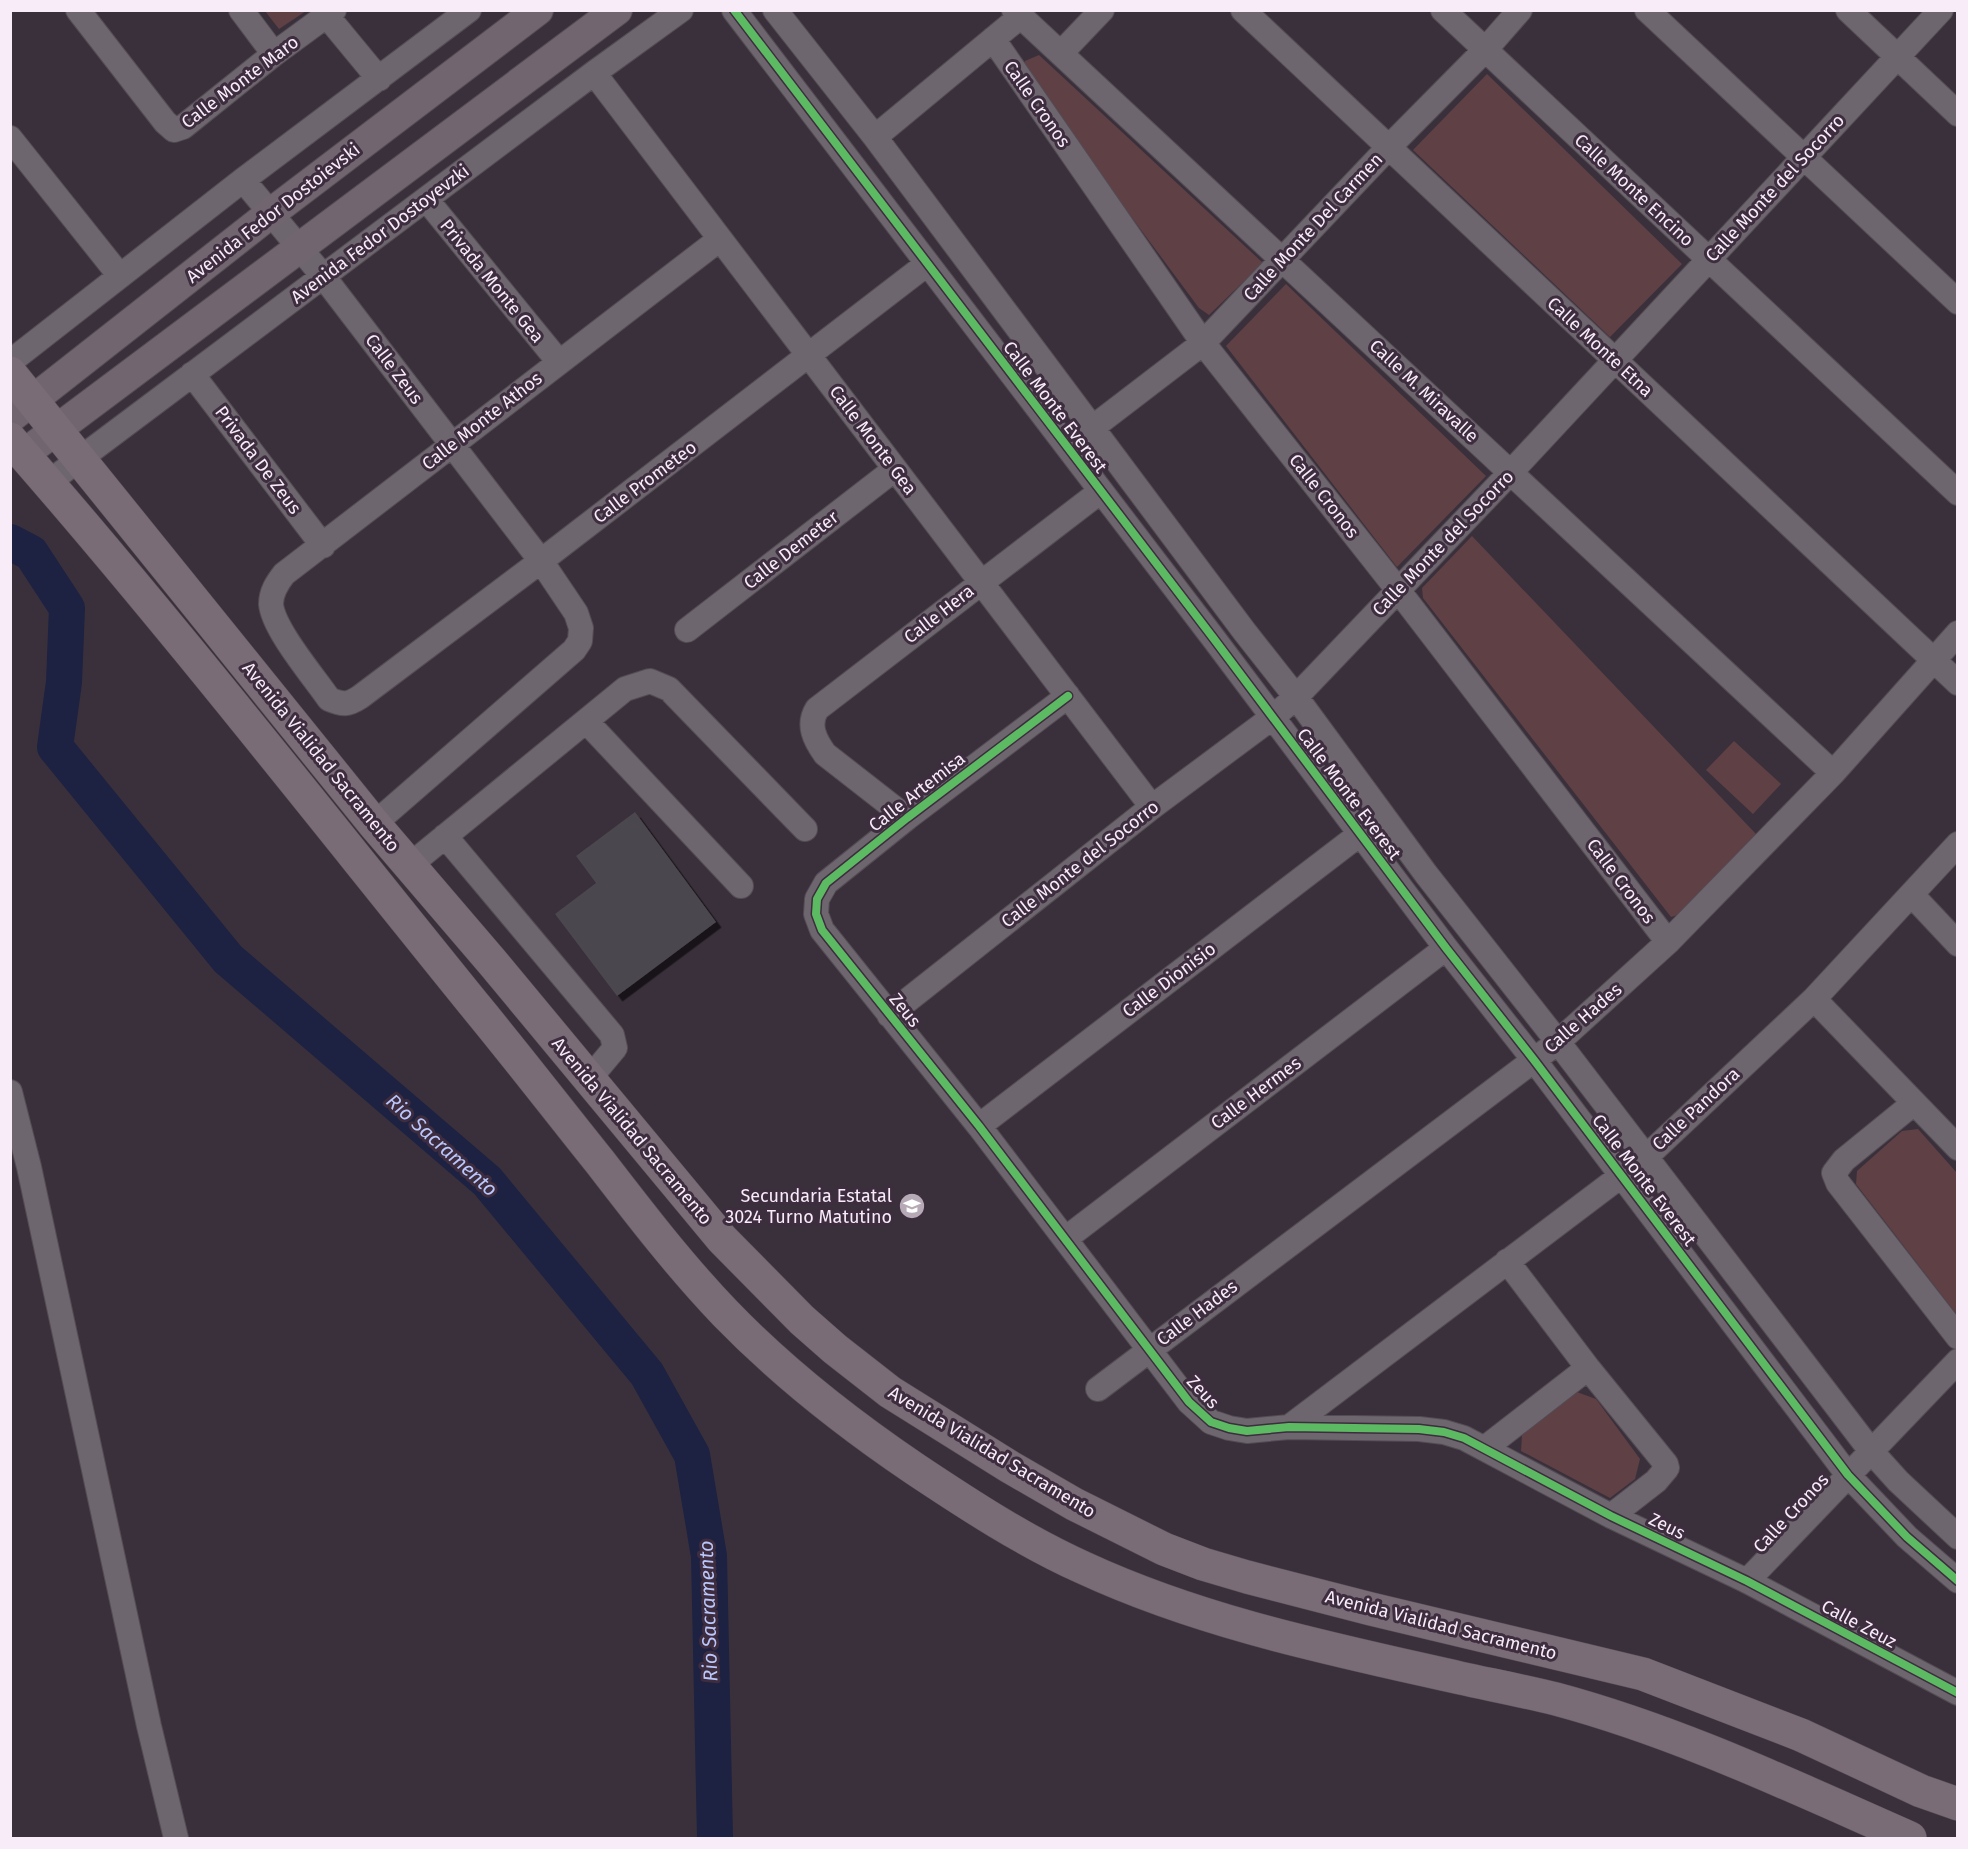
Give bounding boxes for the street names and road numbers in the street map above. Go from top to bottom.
street label: Calle Monte Maro [177,31,303,133]
street label: Calle Cronos [999,56,1075,152]
street label: Calle Monte del Socorro [1701,110,1849,266]
street label: Calle Monte Encino [1570,129,1698,251]
street label: Avenida Fedor Dostoievski [182,138,364,288]
street label: Calle Monte Del Carmen [1239,148,1387,306]
street label: Avenida Fedor Dostoyevzki [286,160,474,308]
street label: Privada Monte Gea [435,215,549,347]
street label: Calle Monte Etna [1543,292,1657,402]
street label: Calle Zeus [360,330,428,408]
street label: Calle M. Miravalle [1365,335,1483,447]
street label: Calle Monte Everest [998,337,1112,478]
street label: Calle Monte Athos [417,367,547,475]
street label: Calle Monte Gea [825,381,921,499]
street label: Privada De Zeus [210,402,306,518]
street label: Calle Prometeo [589,436,701,528]
street label: Calle Cronos [1284,450,1364,542]
street label: Calle Monte del Socorro [1368,466,1518,620]
street label: Calle Demeter [739,506,843,594]
street label: Calle Hera [900,580,978,648]
street label: Avenida Vialidad Sacramento [238,658,404,856]
street label: Calle Monte Everest [1292,724,1406,865]
street label: Calle Artemisa [864,748,970,836]
street label: Calle Monte del Socorro [997,796,1163,932]
street label: Calle Cronos [1582,834,1660,928]
street label: Calle Dionisio [1118,938,1220,1022]
street label: Calle Hades [1540,978,1626,1058]
street label: Zeus [885,988,925,1032]
street label: Avenida Vialidad Sacramento [547,1033,717,1229]
street label: Calle Hermes [1207,1052,1305,1134]
street label: Calle Pandora [1648,1063,1744,1155]
street label: Calle Monte Everest [1587,1110,1701,1251]
street label: Calle Hades [1152,1275,1242,1351]
street label: Zeus [1182,1371,1224,1413]
street label: Avenida Vialidad Sacramento [884,1381,1100,1523]
street label: Calle Cronos [1749,1469,1833,1557]
street label: Zeus [1645,1508,1689,1544]
street label: Avenida Vialidad Sacramento [1323,1586,1559,1664]
street label: Calle Zeuz [1818,1595,1900,1653]

